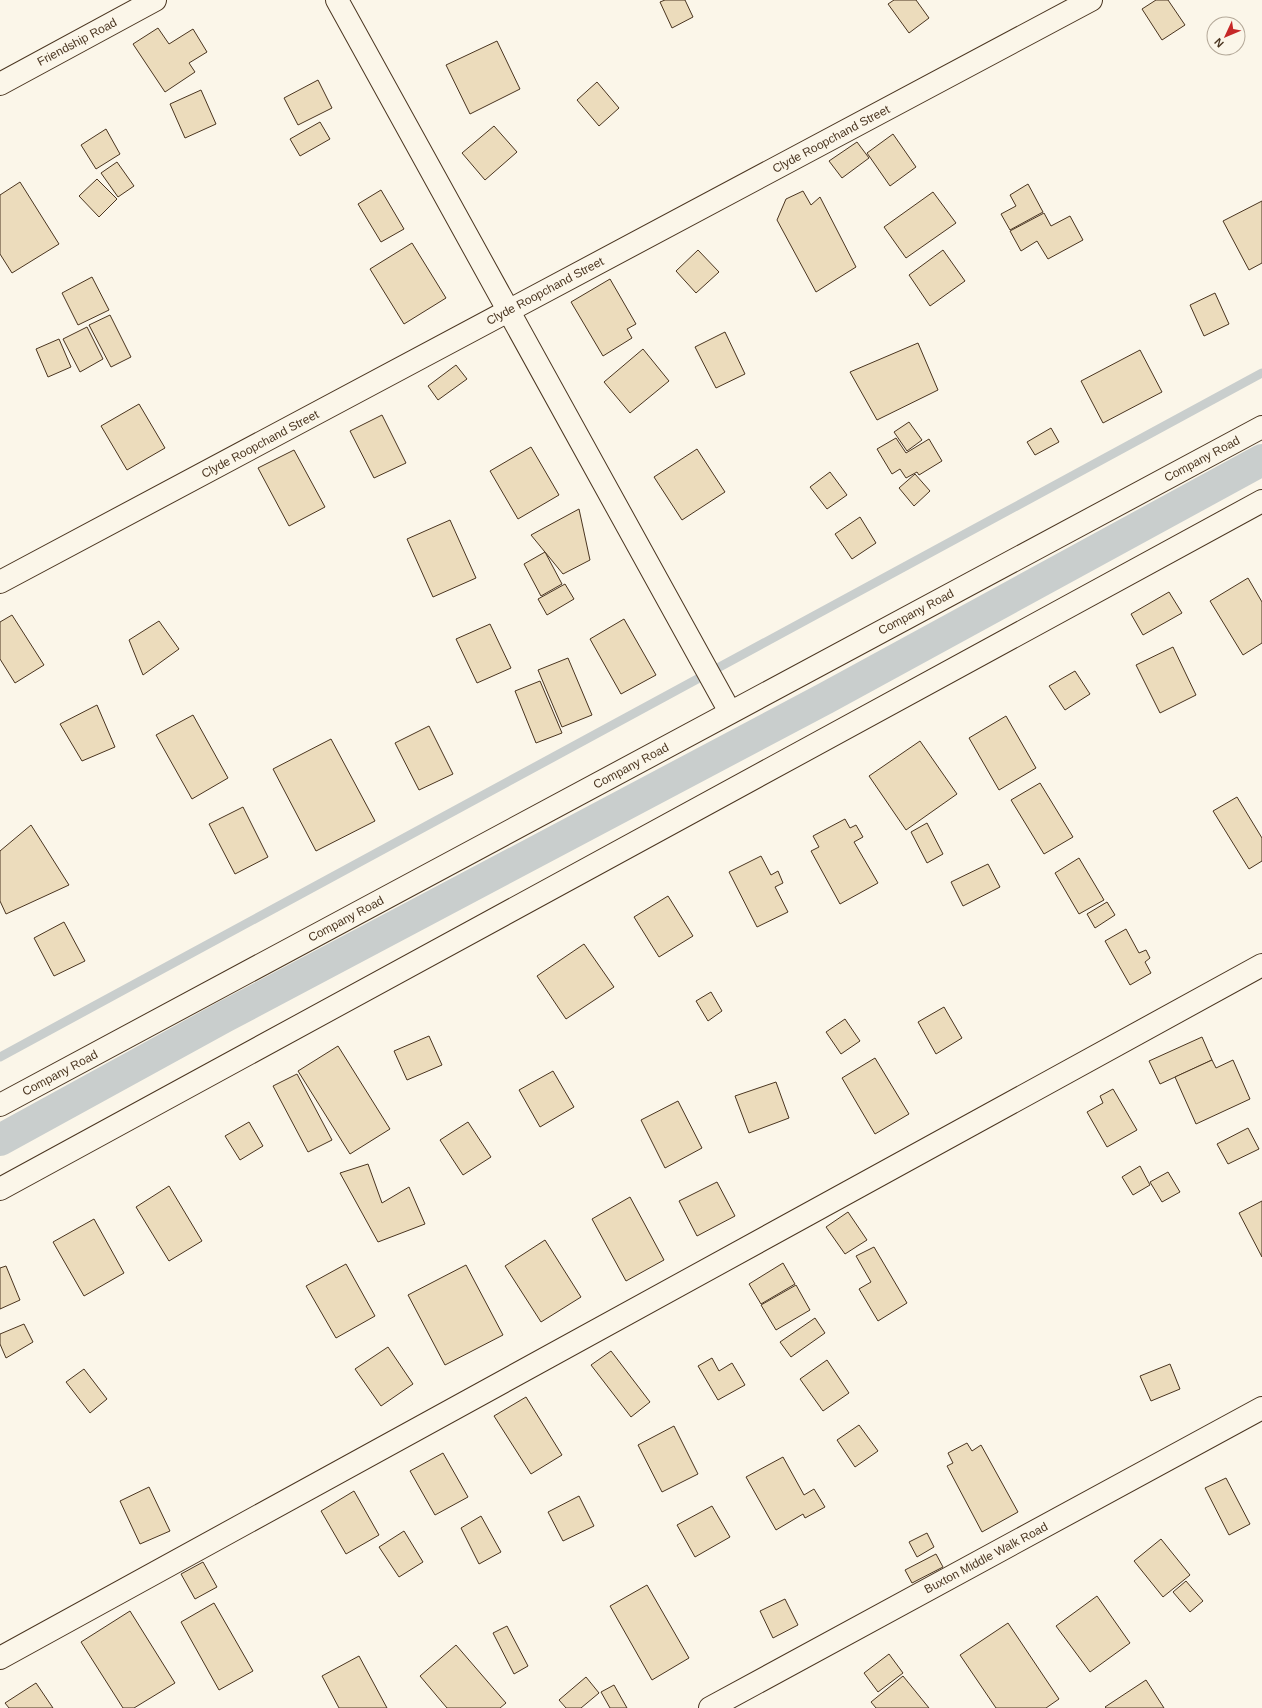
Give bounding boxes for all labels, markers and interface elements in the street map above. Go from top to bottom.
street label: Friendship Road [35,15,119,69]
north arrow [1206,16,1246,56]
text: N [1212,36,1226,50]
street label: Clyde Roopchand Street [770,102,893,176]
street label: Clyde Roopchand Street [484,254,607,328]
street label: Clyde Roopchand Street [199,407,322,481]
street label: Company Road [1162,433,1242,485]
street label: Company Road [876,586,956,638]
street label: Company Road [591,740,671,792]
street label: Company Road [306,893,386,945]
street label: Company Road [20,1047,100,1099]
street label: Buxton Middle Walk Road [922,1520,1050,1596]

